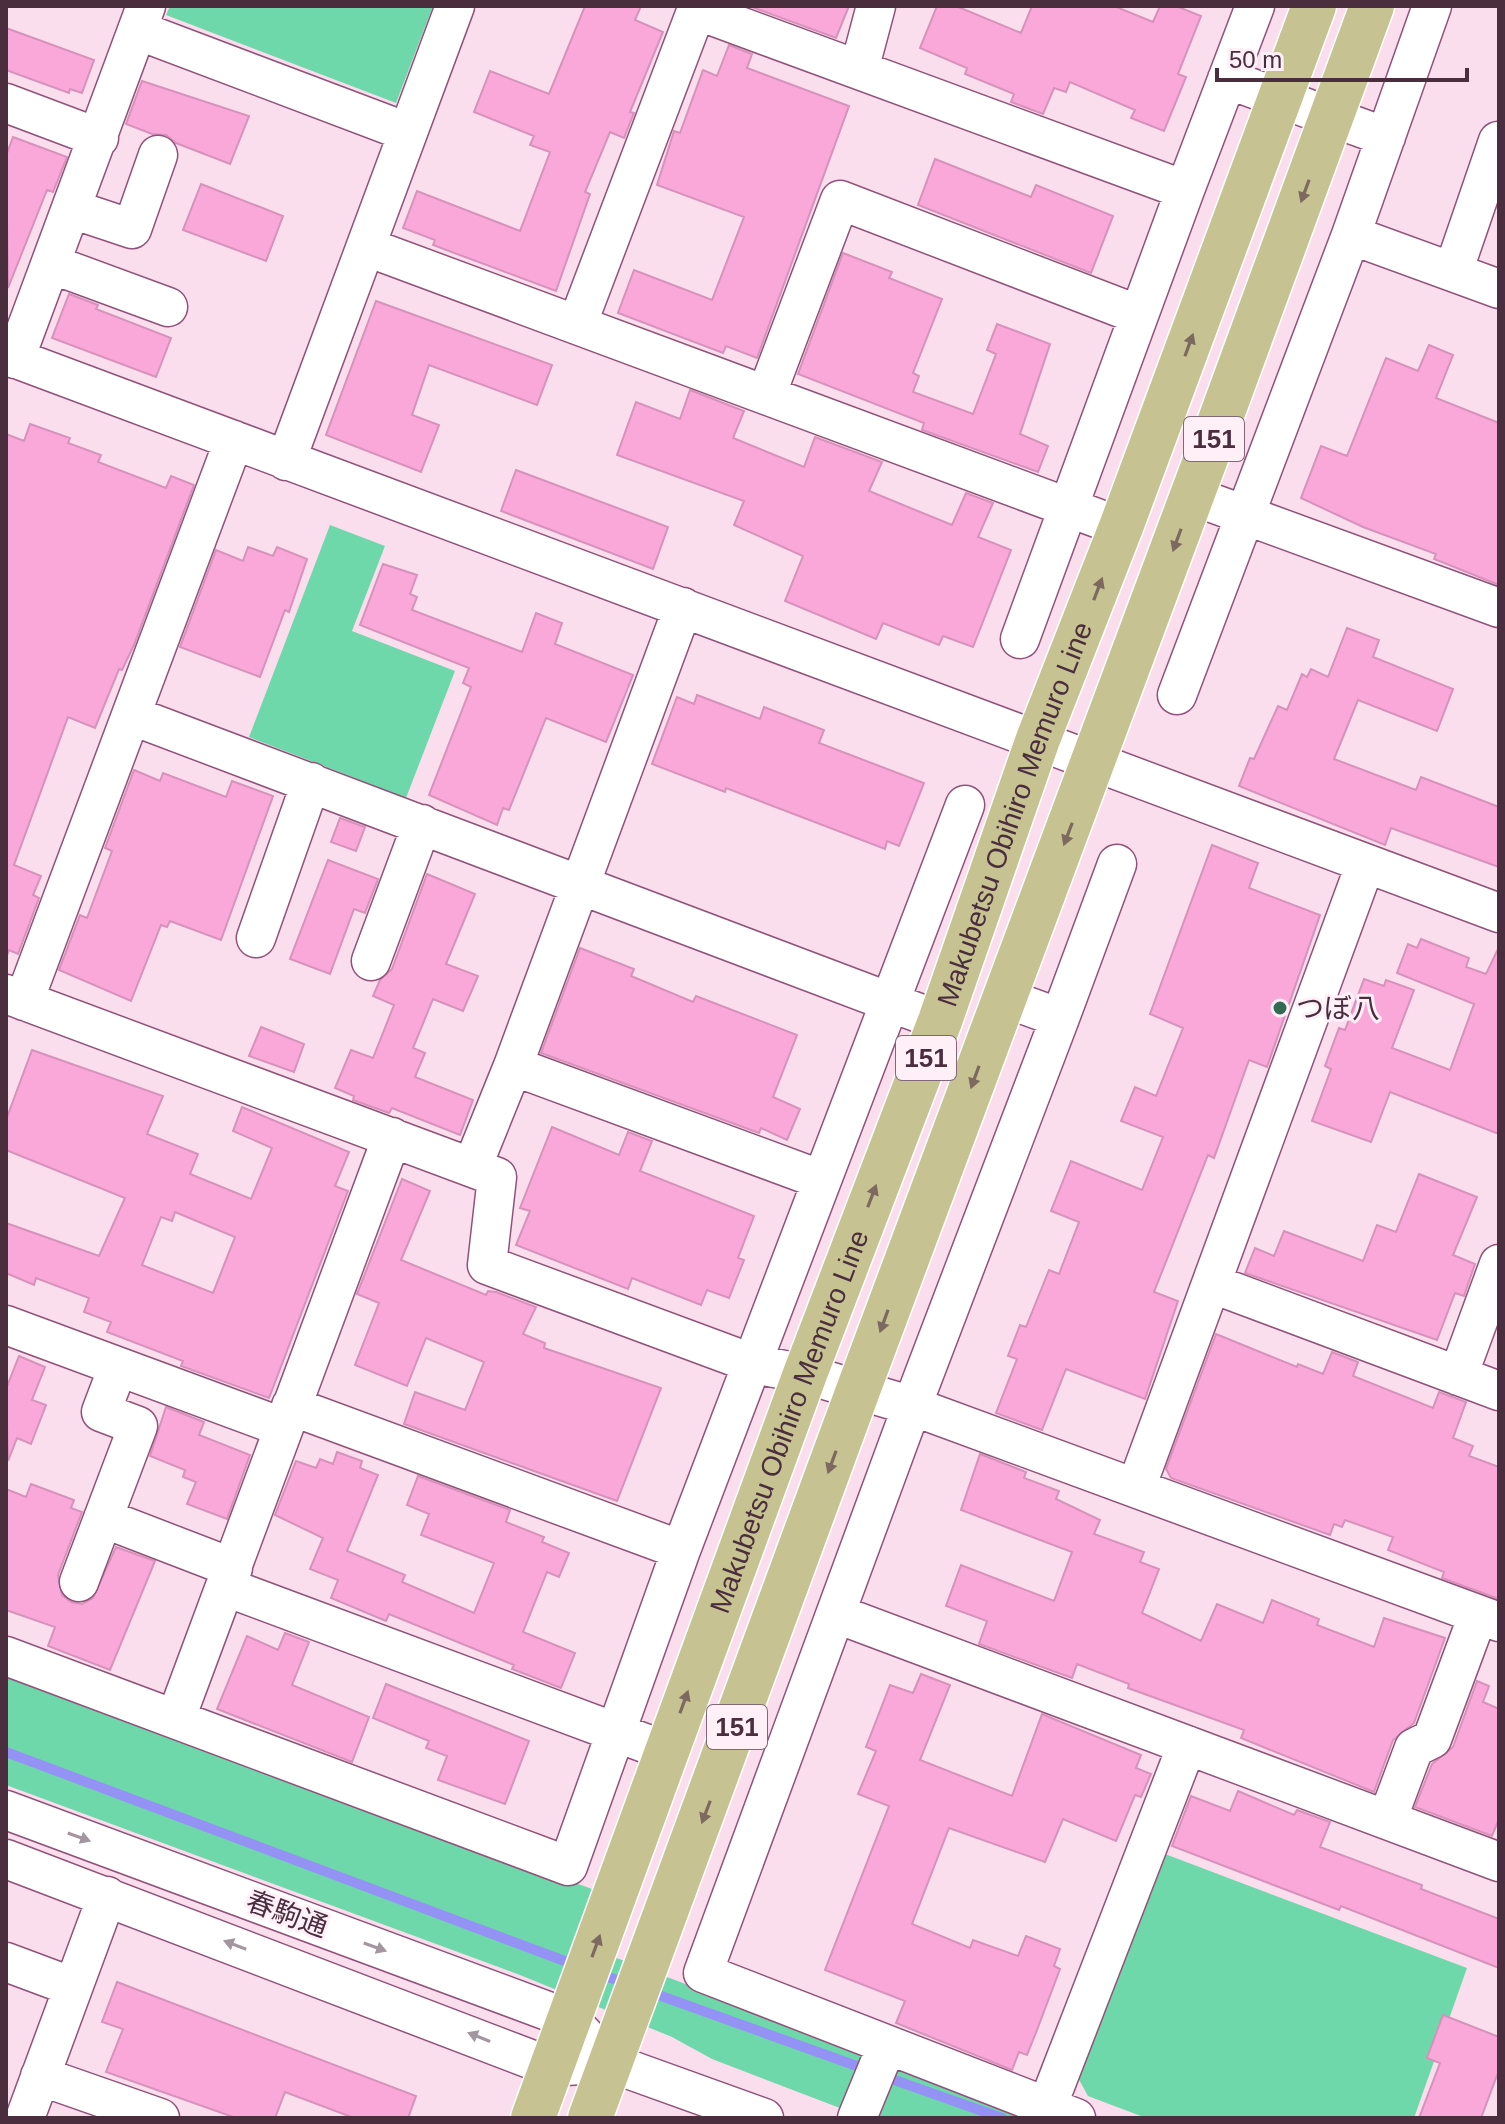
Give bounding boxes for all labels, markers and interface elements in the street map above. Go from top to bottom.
scale bar [1217,32,1467,82]
text: 50 m [1229,46,1282,73]
one-way arrow [1298,179,1311,203]
one-way arrow [1183,333,1196,357]
road number: 151 [1184,417,1244,461]
one-way arrow [1170,528,1183,552]
one-way arrow [1091,577,1104,601]
street label: Makubetsu Obihiro Memuro Line [931,617,1098,1010]
one-way arrow [1061,822,1074,846]
place label: つぼ八 [1296,993,1380,1024]
marker: つぼ八 [1271,999,1289,1017]
road number: 151 [896,1036,956,1080]
one-way arrow [968,1065,981,1089]
one-way arrow [866,1184,879,1208]
street label: Makubetsu Obihiro Memuro Line [703,1226,874,1617]
one-way arrow [877,1309,890,1333]
one-way arrow [825,1450,838,1474]
one-way arrow [678,1689,691,1713]
road number: 151 [707,1705,767,1749]
one-way arrow [699,1800,712,1824]
one-way arrow [67,1831,91,1844]
street label: 春駒通 [242,1885,332,1943]
one-way arrow [590,1934,602,1958]
one-way arrow [223,1938,247,1951]
one-way arrow [363,1941,387,1954]
one-way arrow [467,2031,490,2044]

